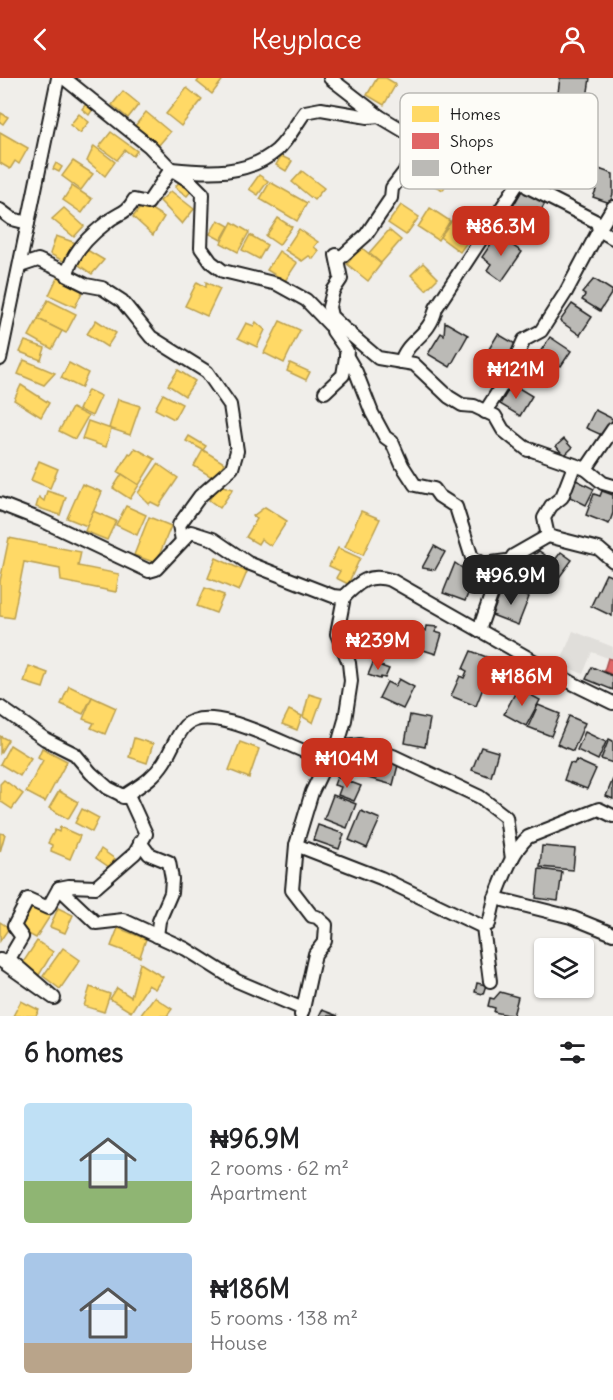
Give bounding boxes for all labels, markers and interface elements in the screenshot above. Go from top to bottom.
text: Keyplace [251,22,362,56]
icon: back [24,23,57,56]
icon: person [556,23,589,56]
legend [400,93,598,189]
text: Homes [450,104,500,124]
text: Shops [450,131,494,151]
text: Other [450,158,493,178]
pin: ₦86.3M [452,206,550,257]
text: ₦86.3M [466,213,536,238]
pin: ₦121M [474,349,558,400]
text: ₦121M [487,356,545,381]
pin: ₦96.9M [462,555,560,606]
text: ₦96.9M [476,562,546,587]
pin: ₦239M [336,620,420,671]
text: ₦239M [346,627,410,652]
pin: ₦186M [480,656,564,707]
text: ₦186M [491,663,553,688]
pin: ₦104M [305,738,389,789]
text: ₦104M [315,745,379,770]
map controls [534,938,594,998]
button: layers [534,938,594,998]
text: 6 homes [24,1036,123,1069]
icon: filters [556,1036,589,1069]
text: ₦96.9M [210,1122,300,1155]
icon: home [72,1127,144,1199]
text: 2 rooms · 62 m² [210,1155,349,1180]
text: Apartment [210,1180,307,1205]
text: ₦186M [210,1272,290,1305]
icon: home [72,1277,144,1349]
text: 5 rooms · 138 m² [210,1305,358,1330]
text: House [210,1330,267,1355]

